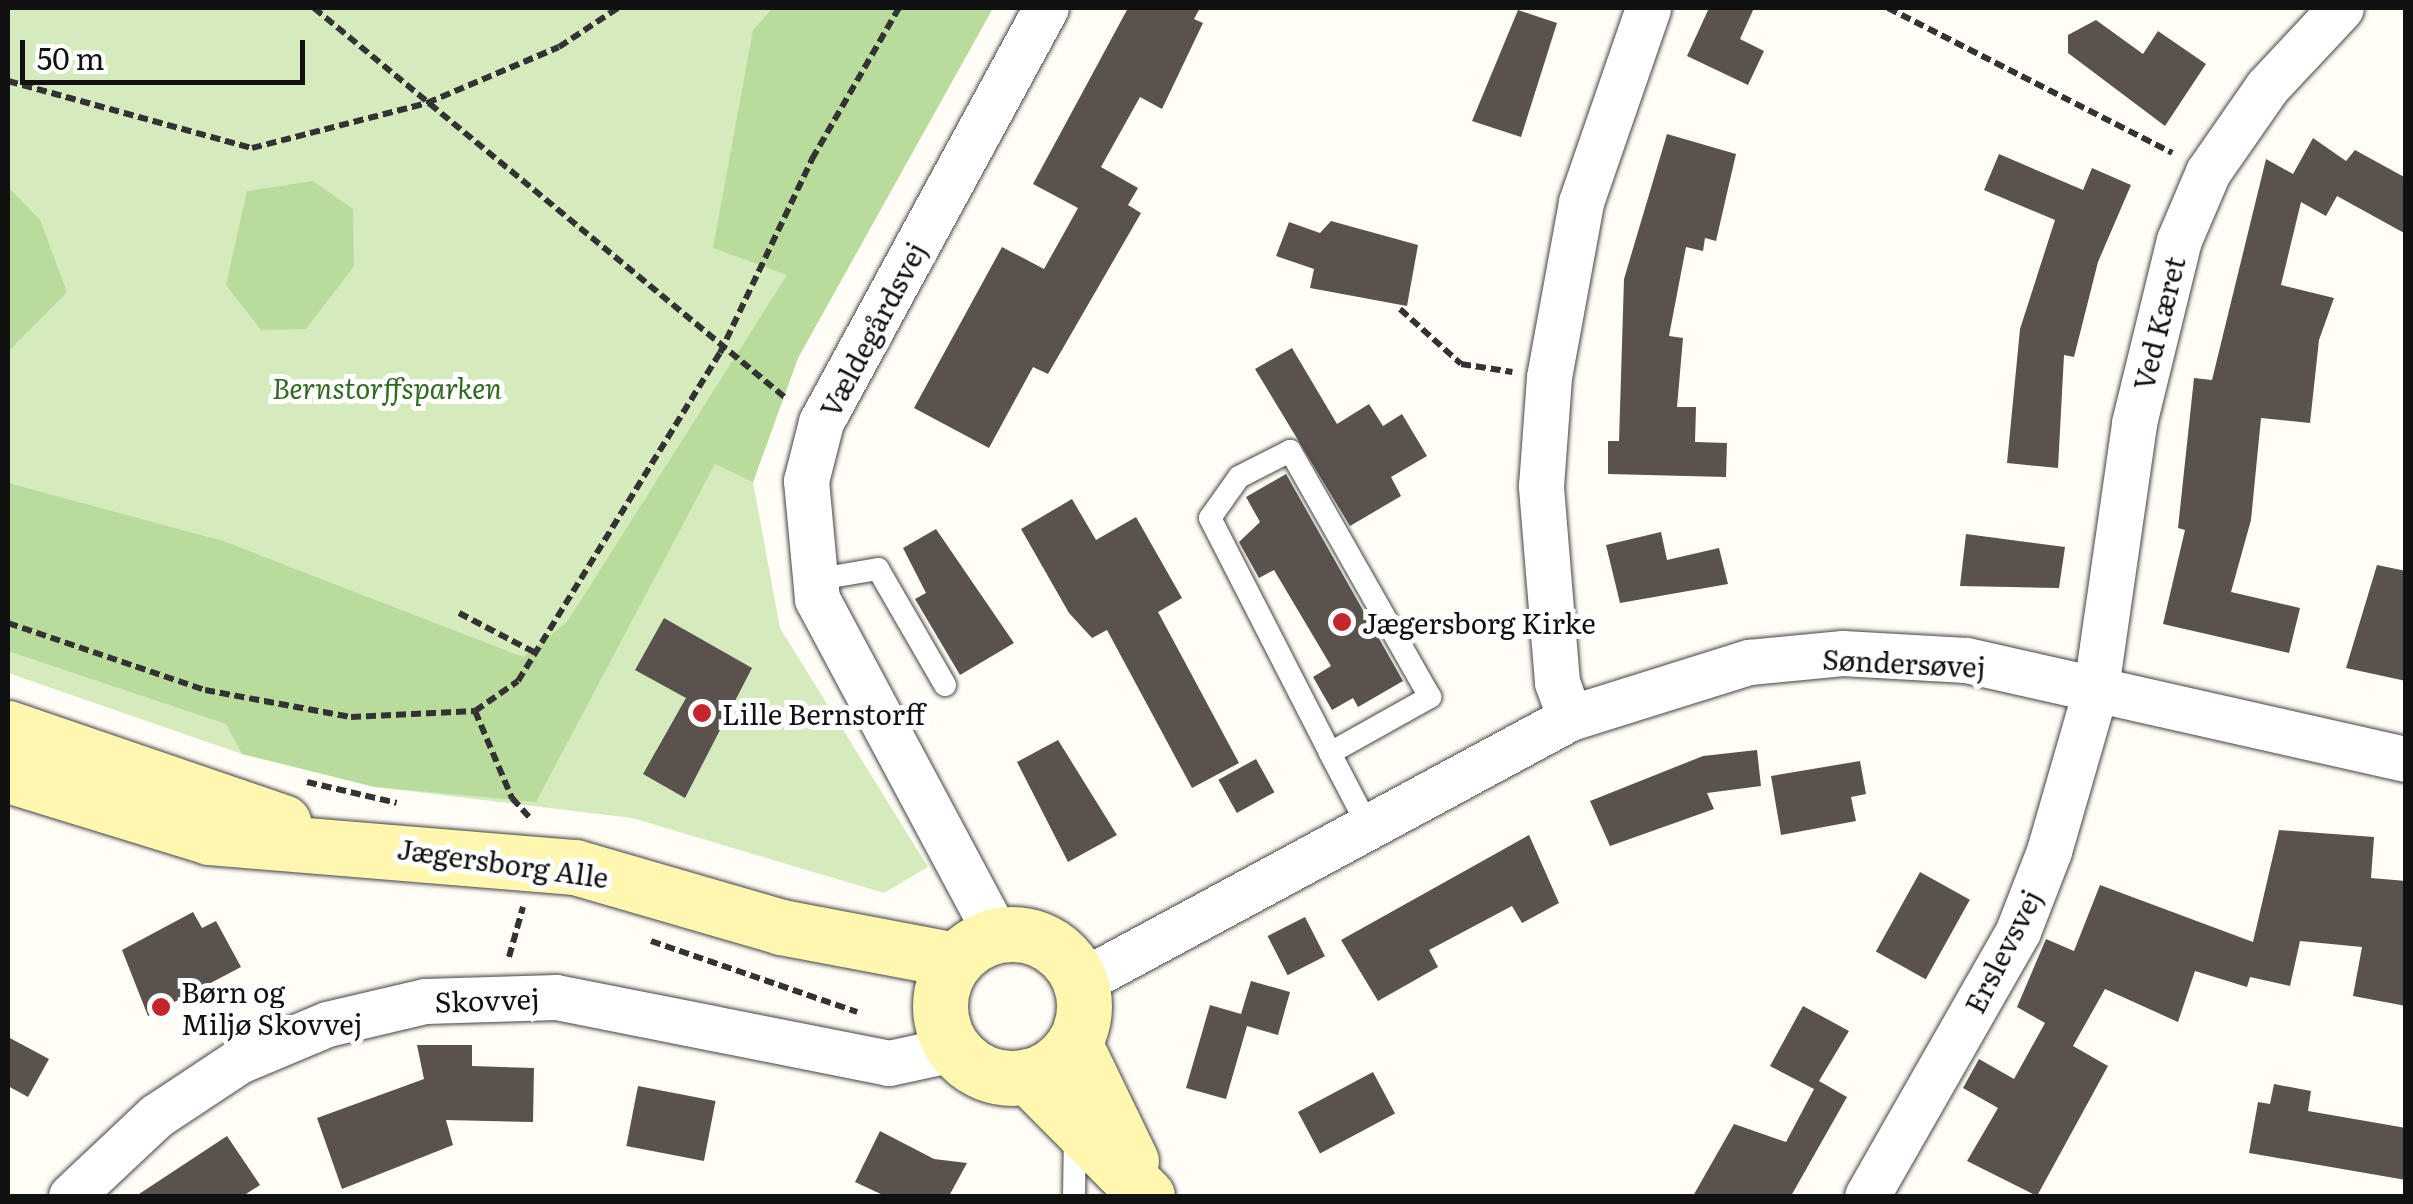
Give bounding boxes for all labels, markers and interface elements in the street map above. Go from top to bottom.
scale bar [25,20,310,82]
text: 50 m [37,35,105,79]
street label: Vældegårdsvej [812,236,932,422]
street label: Ved Kæret [2125,253,2191,393]
park label: Bernstorffsparken [272,370,502,404]
place label: Jægersborg Kirke [1362,605,1596,639]
marker: Jægersborg Kirke [1331,611,1353,633]
street label: Søndersøvej [1822,641,1986,683]
place label: Lille Bernstorff [722,696,925,730]
marker: Lille Bernstorff [691,702,713,724]
street label: Jægersborg Alle [395,831,611,893]
street label: Erslevsvej [1957,884,2047,1018]
place label: Børn og Miljø Skovvej [181,974,362,1040]
street label: Skovvej [434,980,540,1018]
marker: Børn og Miljø Skovvej [150,996,172,1018]

